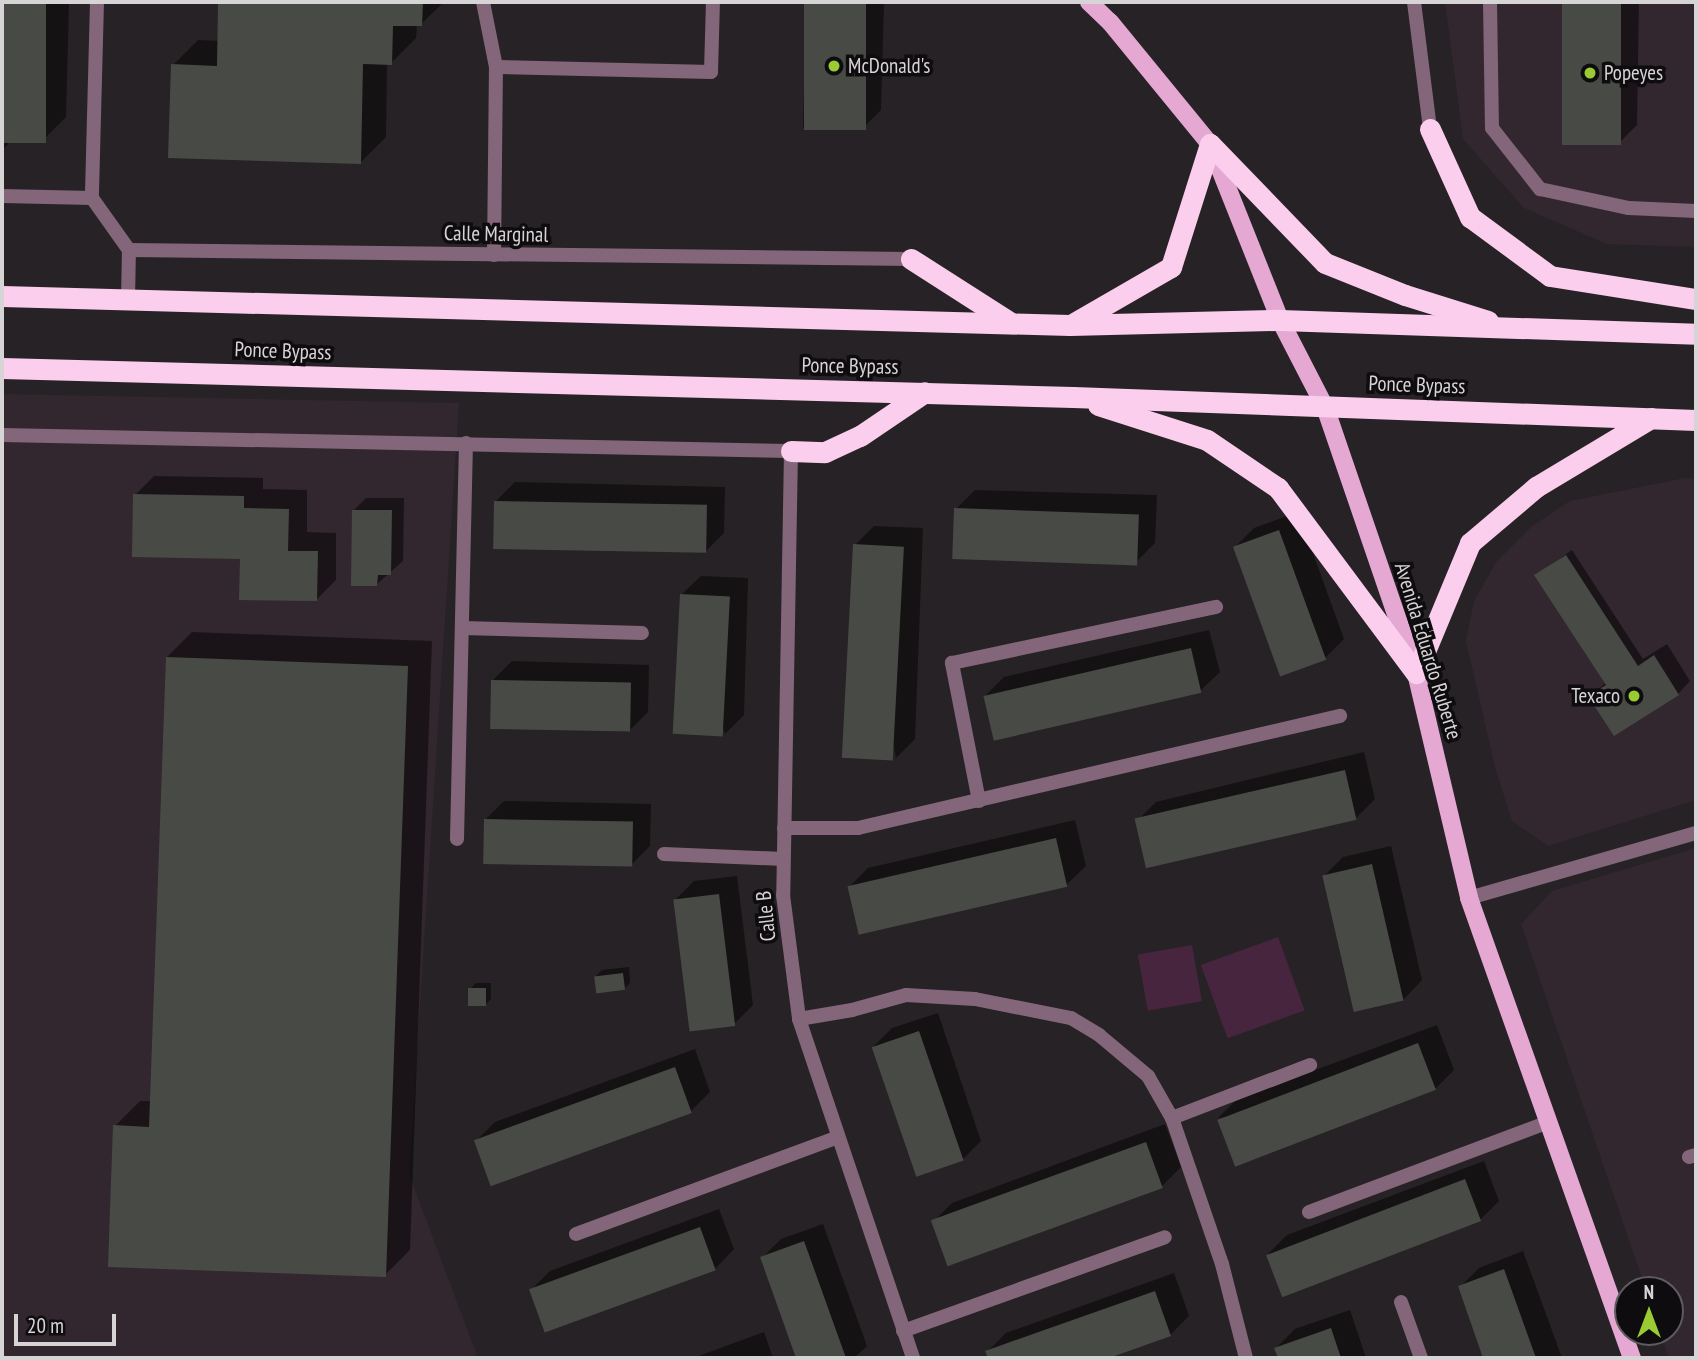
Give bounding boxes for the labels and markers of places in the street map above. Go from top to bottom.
place label: McDonald's [848,53,930,79]
marker: McDonald's [826,58,842,74]
place label: Popeyes [1604,60,1663,86]
marker: Popeyes [1582,65,1598,81]
place label: Texaco [1571,683,1620,709]
marker: Texaco [1626,688,1642,704]

